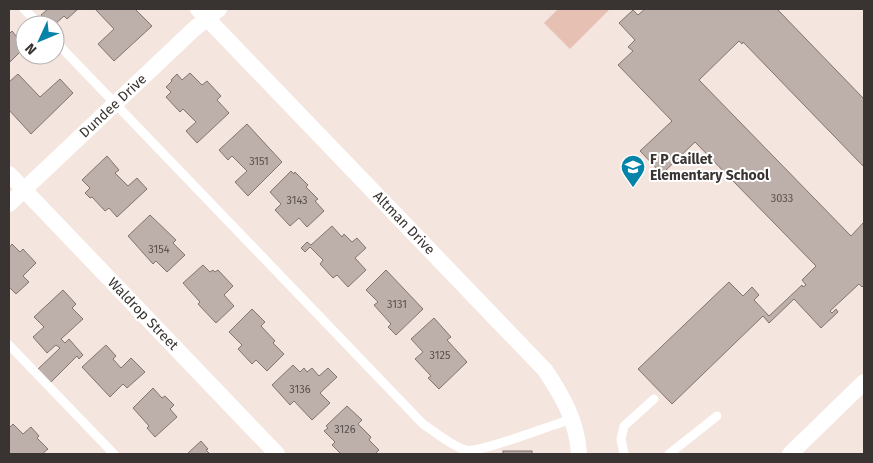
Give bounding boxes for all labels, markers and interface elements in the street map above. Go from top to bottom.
north arrow [15,15,65,65]
text: N [22,39,40,58]
street label: Dundee Drive [76,71,150,141]
place label: F P Caillet Elementary School [650,151,770,184]
school or university icon: F P Caillet Elementary School [620,154,646,188]
house number: 3151 [249,155,269,168]
street label: Altman Drive [370,188,438,258]
house number: 3033 [771,192,793,205]
house number: 3143 [286,194,308,207]
house number: 3154 [148,243,170,256]
street label: Waldrop Street [104,274,182,354]
house number: 3131 [387,298,407,311]
house number: 3125 [430,349,451,362]
house number: 3136 [289,383,311,396]
house number: 3126 [334,423,356,436]

